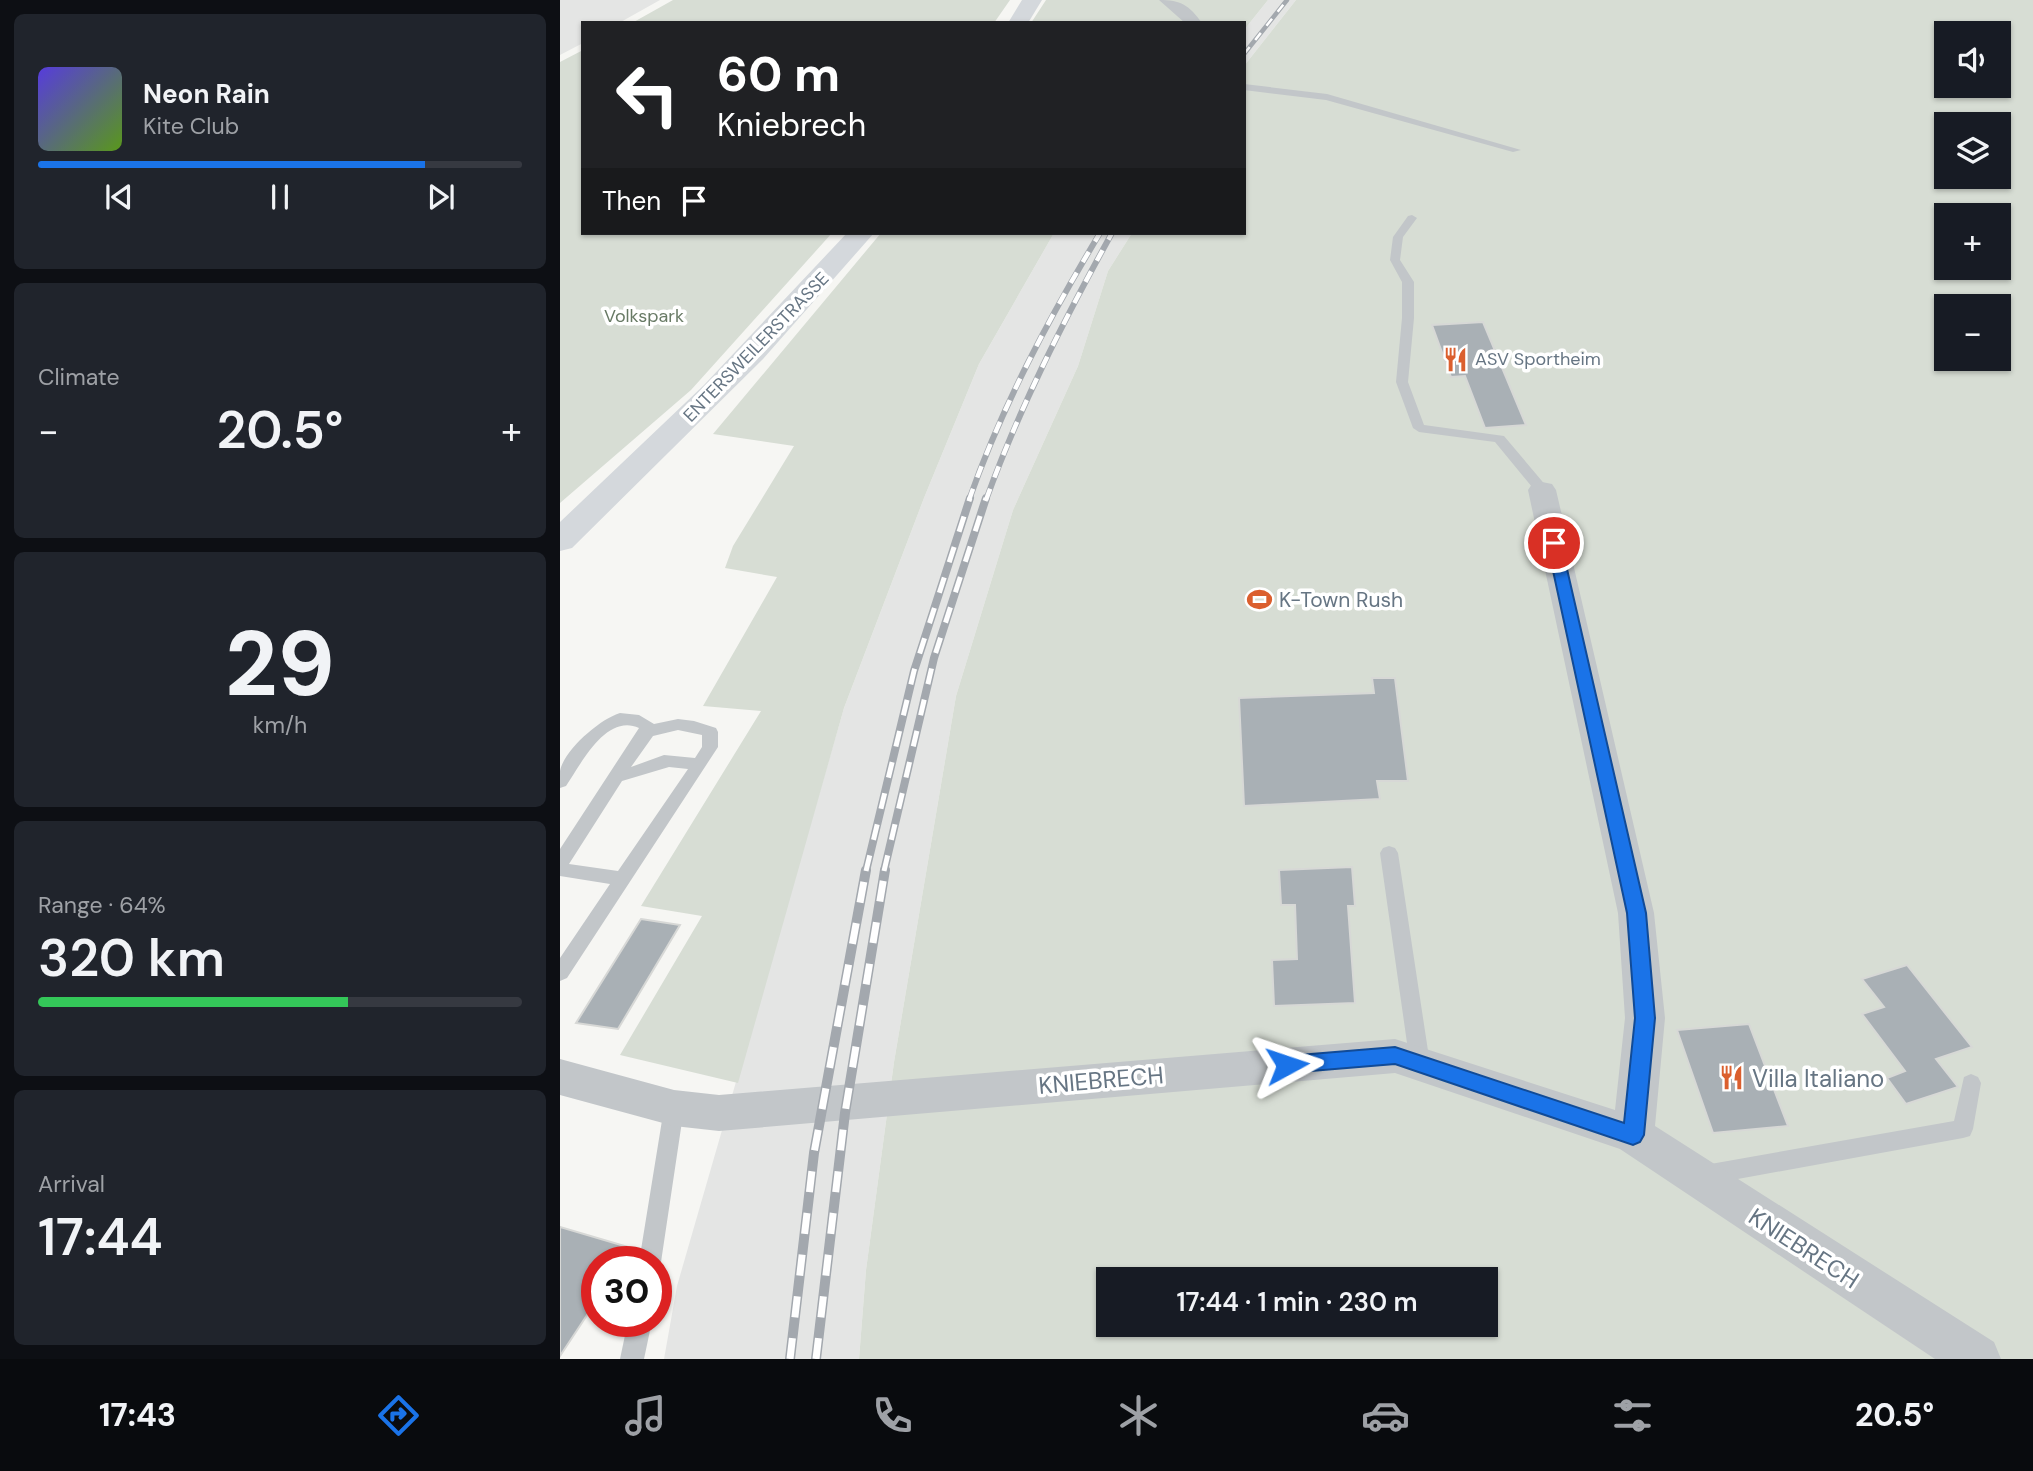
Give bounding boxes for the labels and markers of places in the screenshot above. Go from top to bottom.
restaurant icon: ASV Sportheim [1441,345,1469,373]
place label: ASV Sportheim [1475,347,1601,371]
pin [1524,513,1584,573]
sports icon: K-Town Rush [1245,586,1273,614]
place label: K-Town Rush [1279,586,1403,614]
place label: Villa Italiano [1752,1063,1884,1094]
restaurant icon: Villa Italiano [1718,1064,1746,1092]

